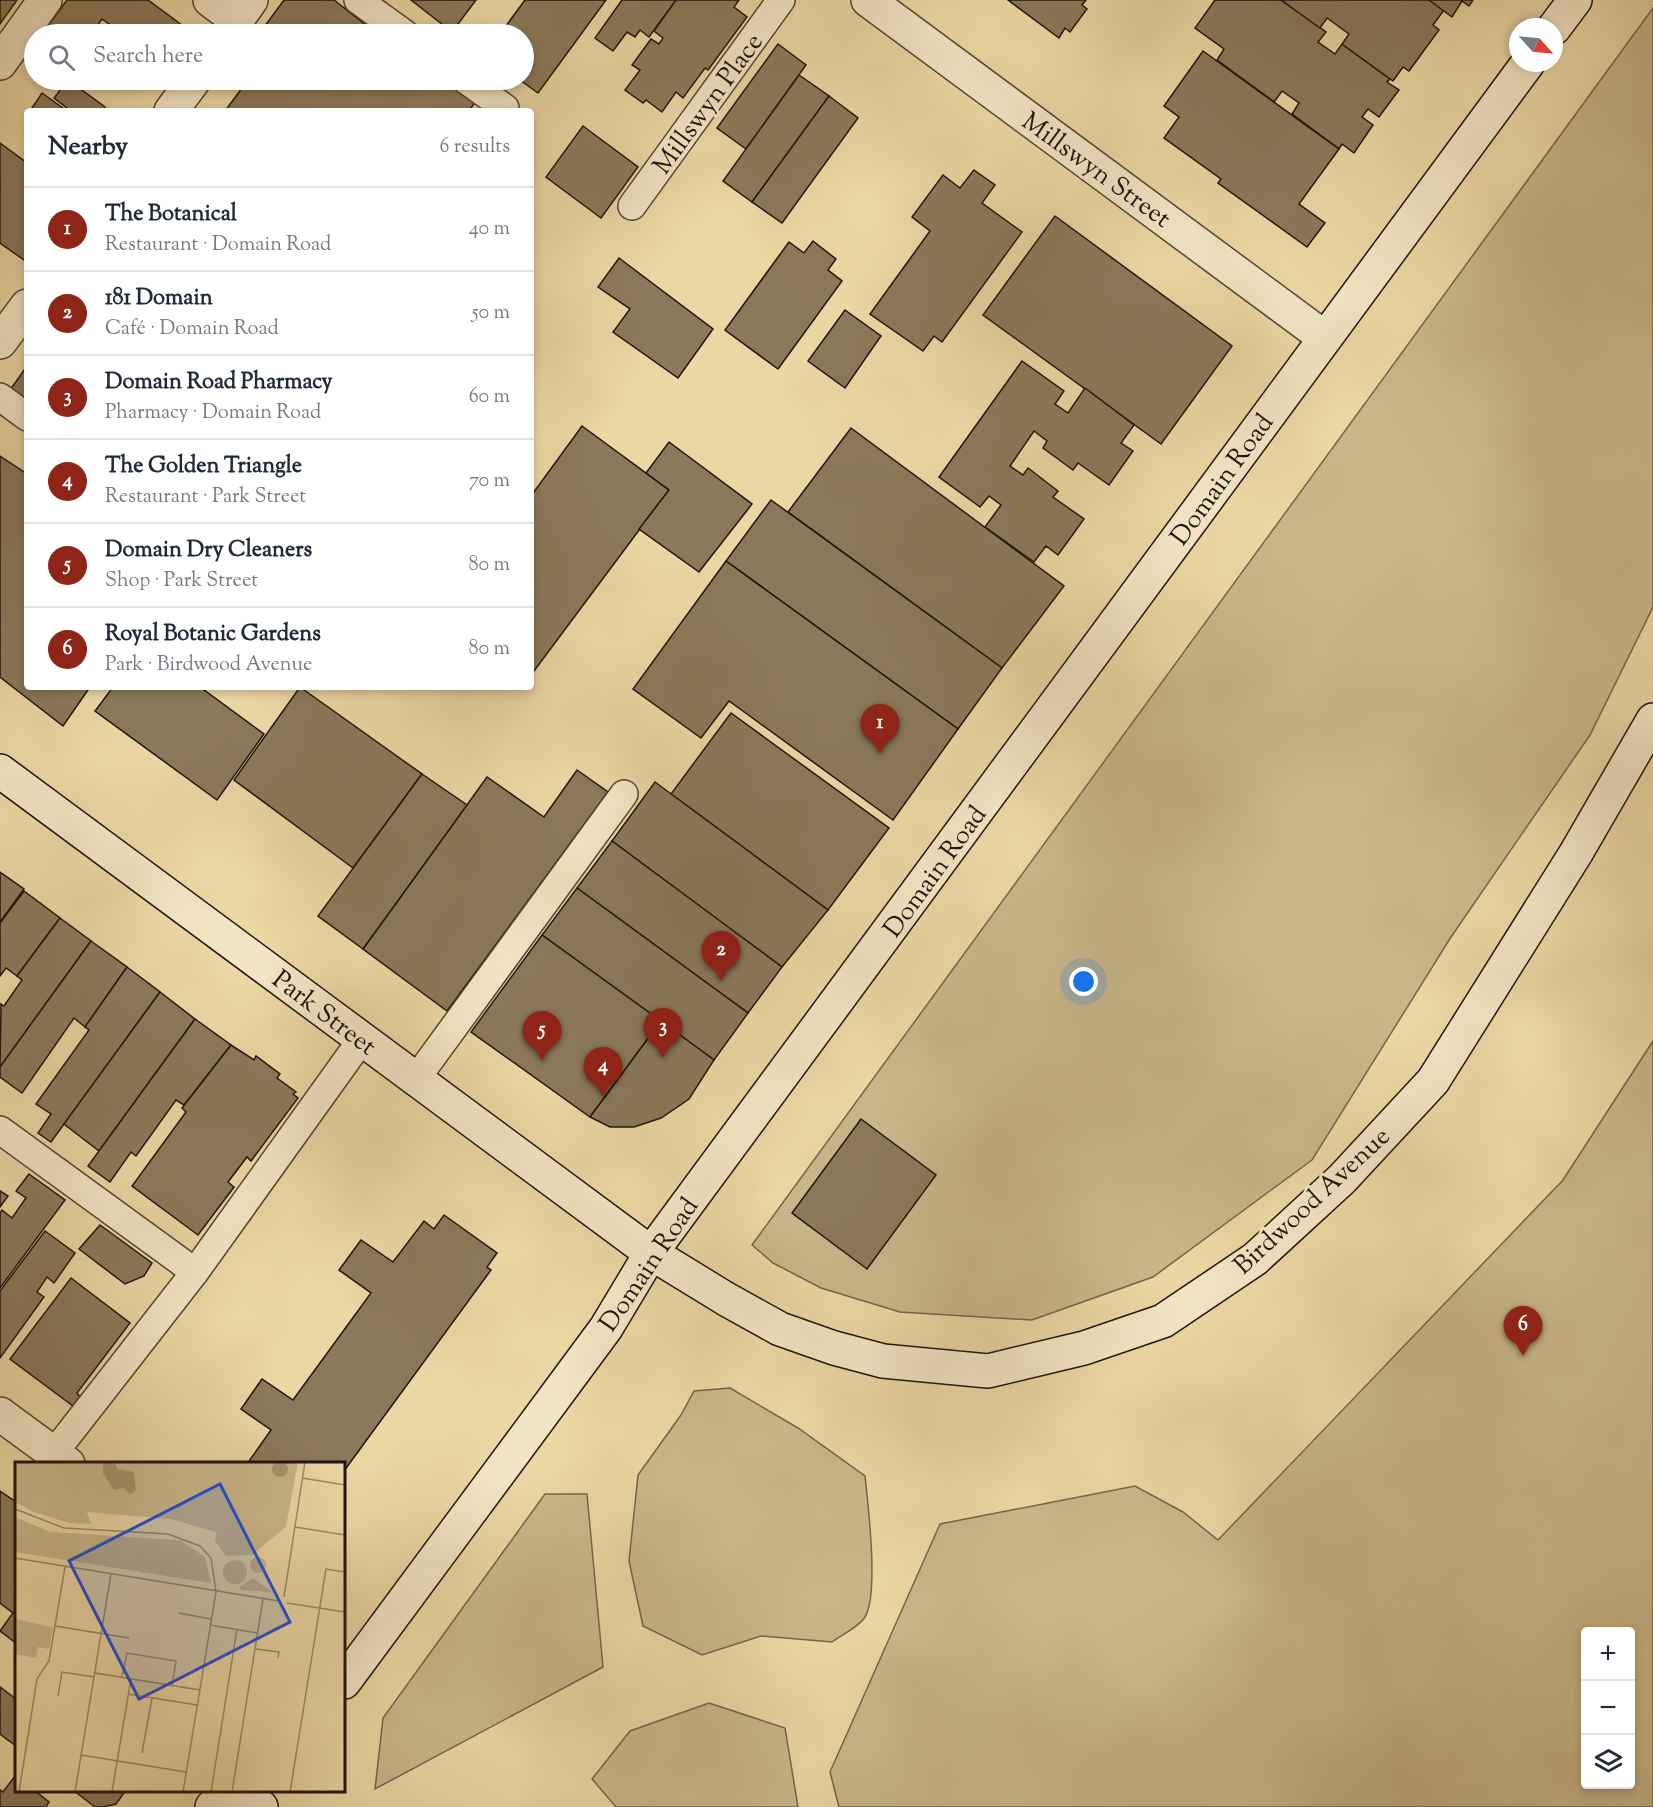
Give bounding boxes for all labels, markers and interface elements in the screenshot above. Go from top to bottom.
north arrow [1509,18,1563,72]
search box [24,24,534,90]
street label: Millswyn Place [645,26,773,183]
icon: search [45,41,78,74]
text: Search here [93,41,203,73]
street label: Millswyn Street [1013,104,1178,238]
text: Nearby [48,129,128,166]
text: 6 results [440,133,510,162]
text: The Botanical [105,199,237,231]
text: 1 [64,215,71,244]
text: 40 m [469,215,510,244]
text: Restaurant · Domain Road [105,231,331,260]
text: 181 Domain [105,283,213,315]
text: 2 [63,299,72,328]
text: 50 m [472,299,510,328]
text: Café · Domain Road [105,315,279,344]
text: Domain Road Pharmacy [105,367,333,399]
text: 3 [63,383,72,412]
text: 60 m [469,383,510,412]
text: Pharmacy · Domain Road [105,399,321,428]
street label: Domain Road [1162,407,1284,554]
text: The Golden Triangle [105,451,302,483]
text: 4 [62,467,73,496]
text: 70 m [469,467,510,496]
text: Restaurant · Park Street [105,483,306,512]
text: Domain Dry Cleaners [105,535,312,567]
text: 5 [64,551,71,580]
text: 80 m [469,551,510,580]
text: Shop · Park Street [105,567,258,596]
text: Royal Botanic Gardens [105,619,321,651]
text: 6 [63,635,72,664]
text: 80 m [469,635,510,664]
text: Park · Birdwood Avenue [105,651,312,680]
pin: 1 [860,704,900,754]
street label: Domain Road [875,799,997,946]
pin: 2 [702,932,740,981]
street label: Park Street [263,962,384,1066]
your location [1069,967,1098,996]
pin: 3 [644,1008,682,1058]
pin: 5 [522,1012,562,1061]
pin: 4 [584,1048,622,1097]
street label: Birdwood Avenue [1226,1119,1399,1284]
street label: Domain Road [591,1191,709,1340]
pin: 6 [1504,1306,1543,1356]
inset map [15,1462,345,1792]
map controls [1581,1627,1635,1789]
button: + [1581,1627,1635,1681]
button: − [1581,1681,1635,1735]
button: layers [1581,1735,1635,1789]

